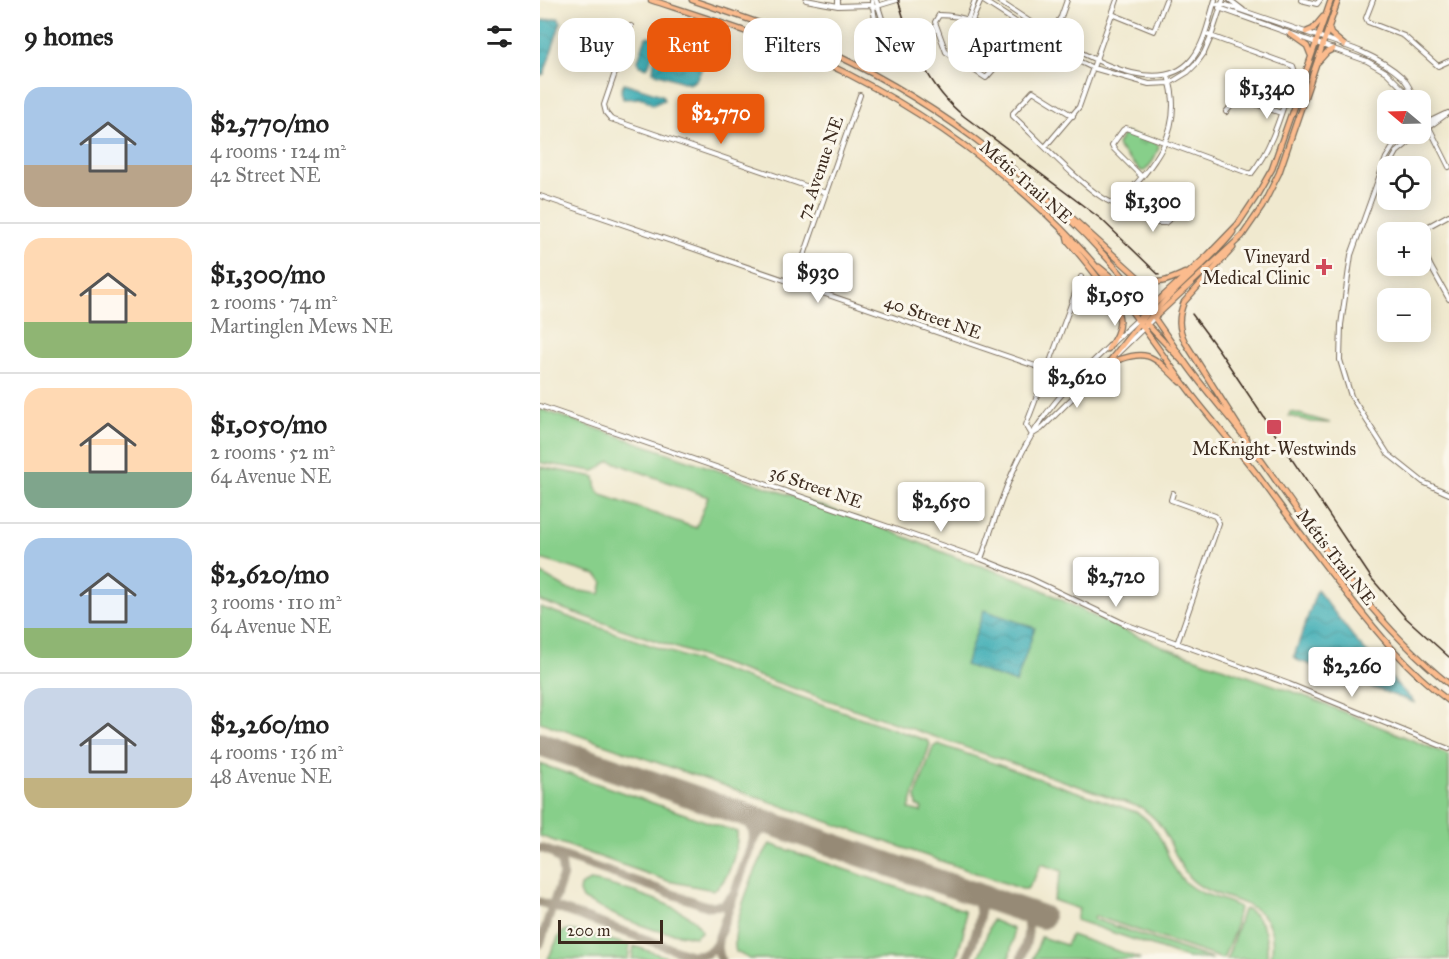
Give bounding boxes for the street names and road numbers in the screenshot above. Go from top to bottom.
street label: 72 Avenue NE [792,113,848,223]
street label: Métis Trail NE [975,136,1077,228]
street label: 40 Street NE [882,290,984,344]
street label: 36 Street NE [767,461,866,513]
street label: Métis Trail NE [1292,505,1380,609]

